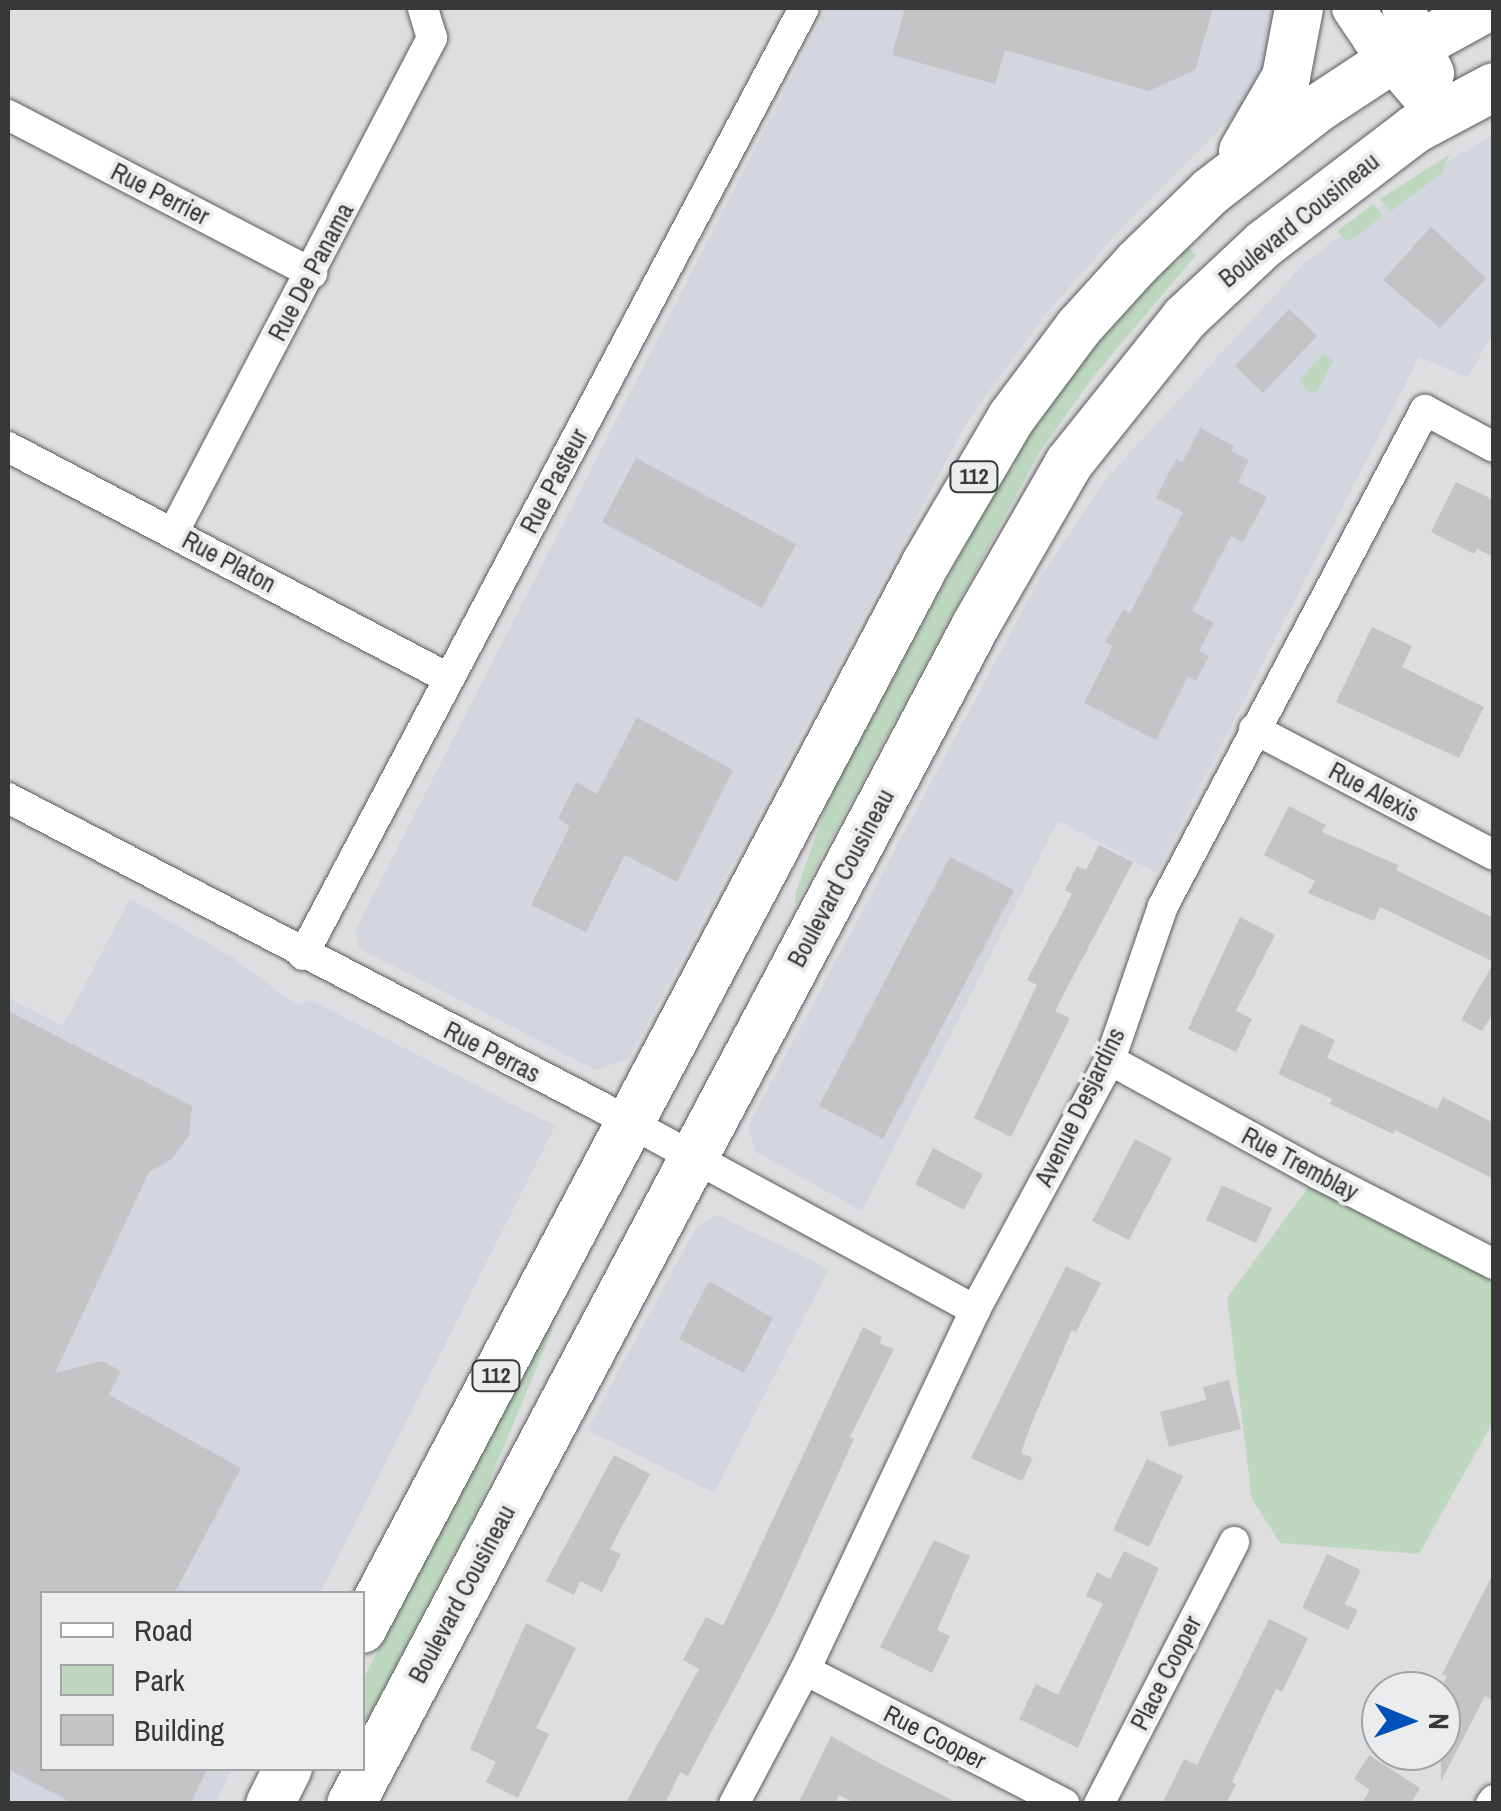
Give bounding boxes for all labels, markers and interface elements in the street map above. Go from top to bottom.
street label: Boulevard Cousineau [1213,146,1385,294]
street label: Rue Perrier [106,157,214,231]
street label: Rue De Panama [262,198,360,346]
street label: Rue Pasteur [514,424,594,538]
road number: 112 [949,460,999,494]
street label: Rue Platon [177,525,281,599]
street label: Rue Alexis [1323,755,1425,829]
street label: Boulevard Cousineau [781,784,901,972]
street label: Rue Perras [439,1015,545,1089]
street label: Avenue Desjardins [1029,1023,1131,1191]
street label: Rue Tremblay [1236,1121,1364,1207]
road number: 112 [471,1359,521,1393]
street label: Boulevard Cousineau [402,1500,522,1688]
legend [40,1591,365,1771]
text: Road [134,1610,193,1650]
street label: Place Cooper [1124,1611,1208,1735]
text: Park [134,1660,185,1700]
north arrow [1361,1671,1461,1771]
street label: Rue Cooper [879,1699,991,1775]
text: Building [134,1710,224,1750]
text: N [1420,1713,1458,1730]

